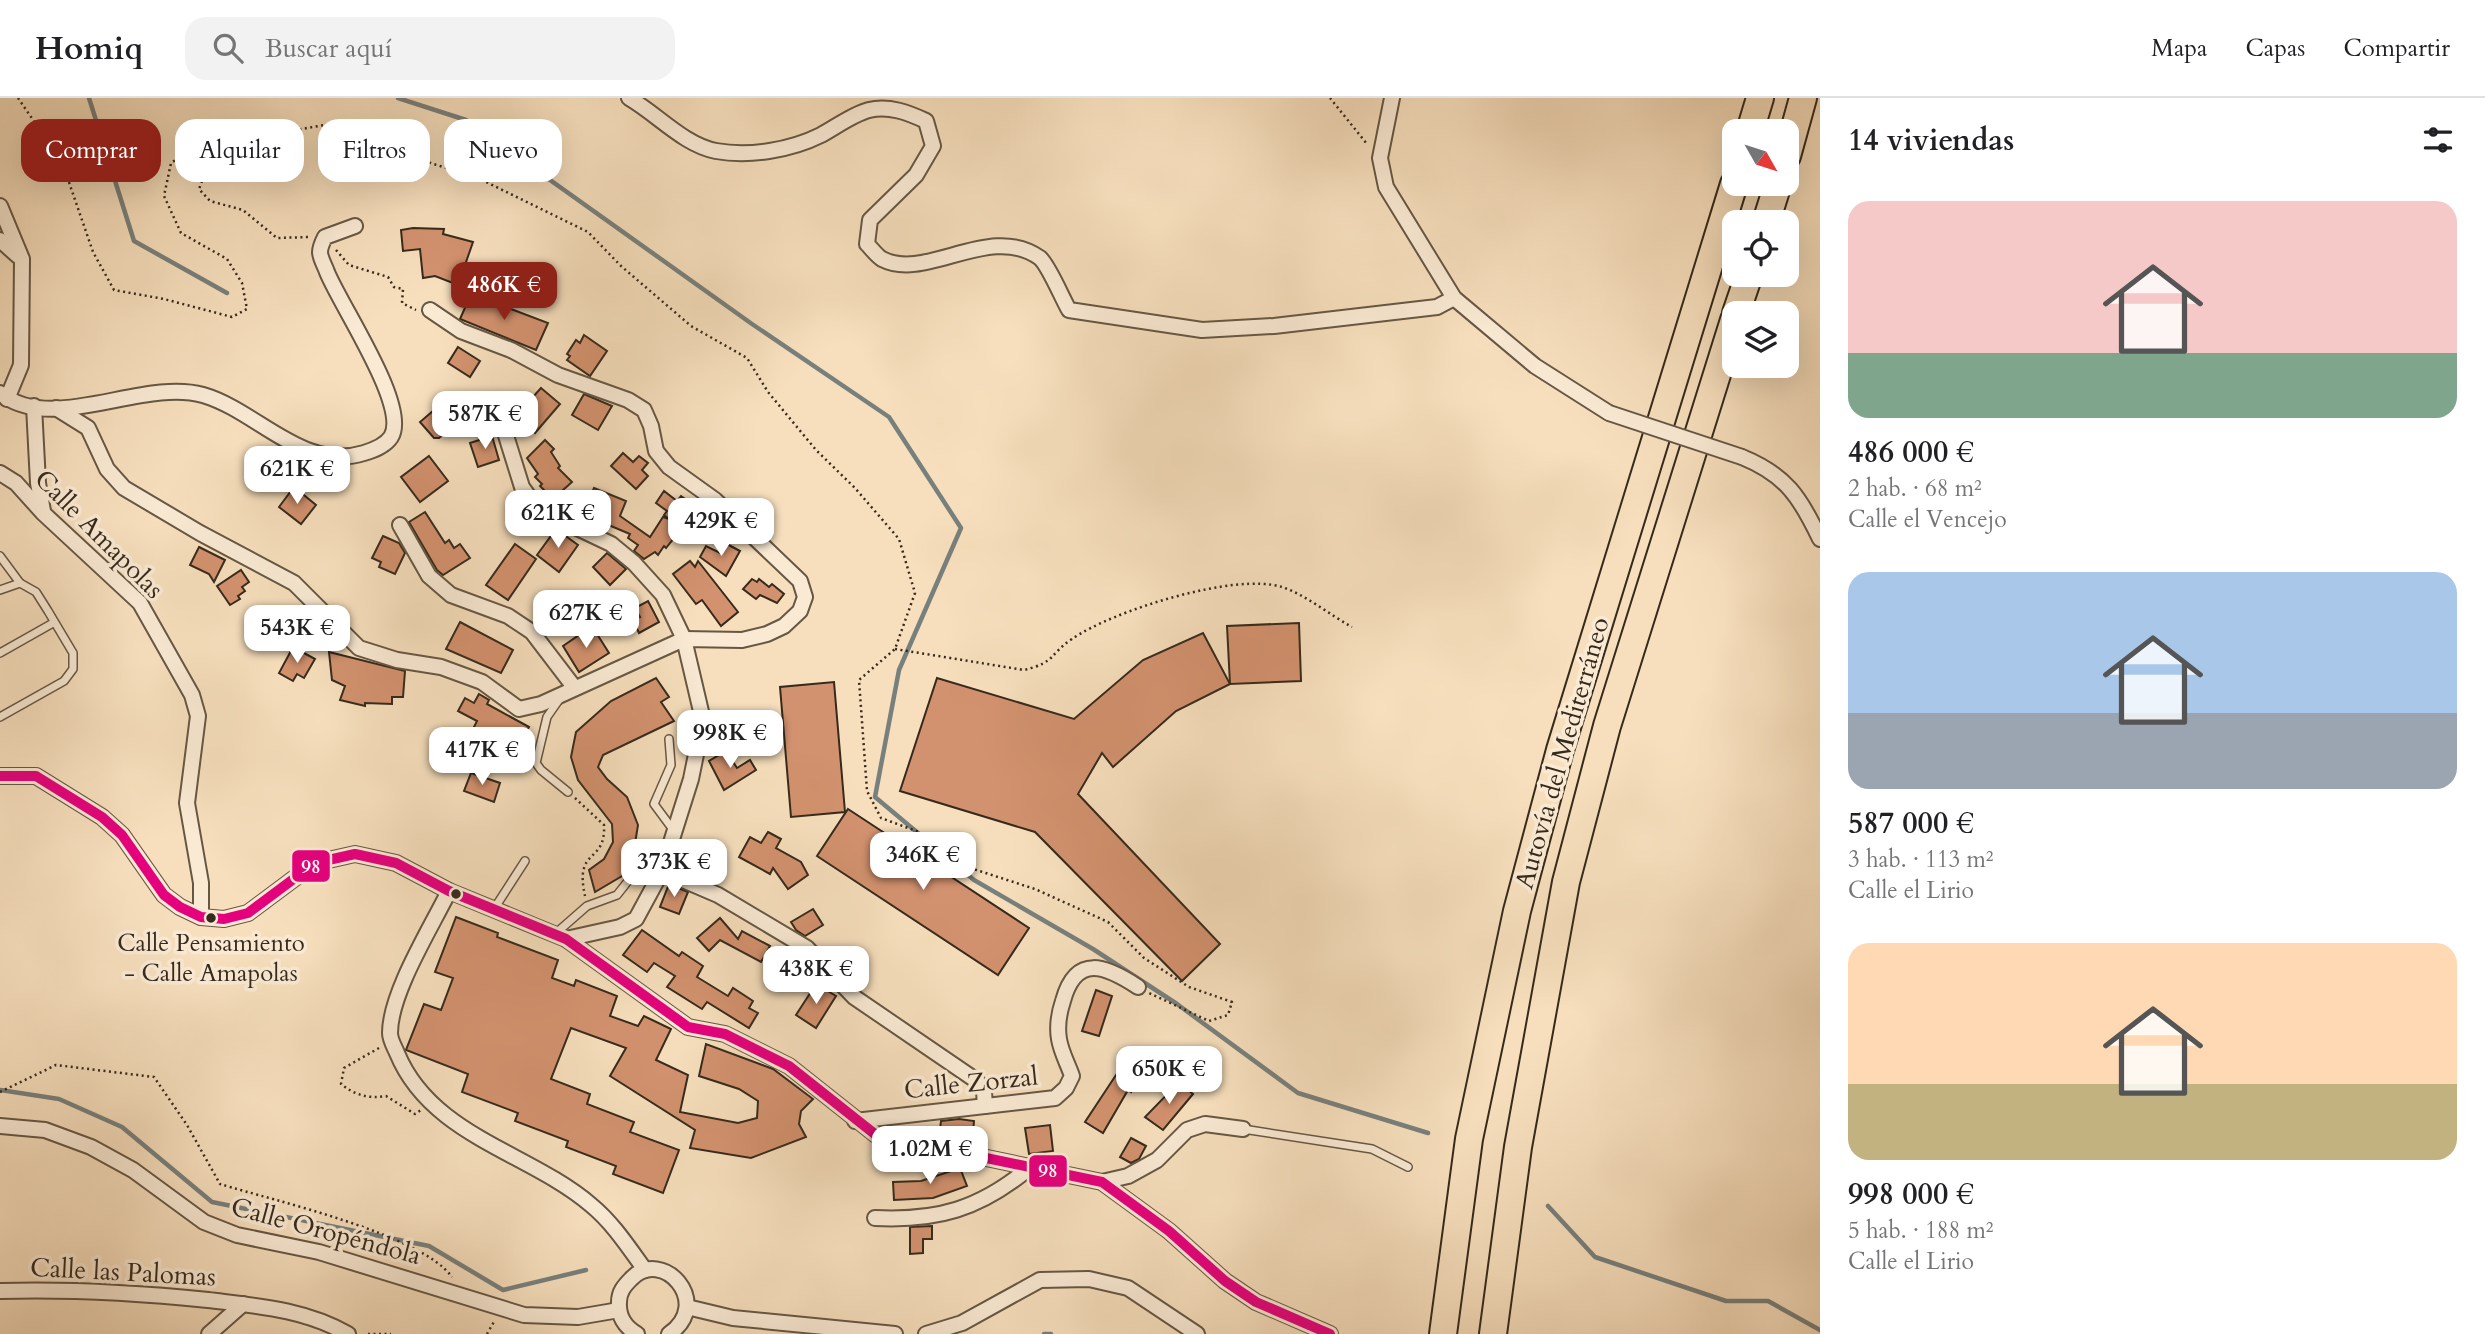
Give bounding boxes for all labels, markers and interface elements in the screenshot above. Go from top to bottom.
search box [185,17,675,80]
text: Homiq [35,26,143,71]
icon: search [209,29,247,67]
text: Buscar aquí [265,31,392,66]
text: Mapa [2151,32,2207,65]
text: Capas [2245,32,2305,65]
text: Compartir [2343,32,2450,65]
chip: Comprar [21,119,161,182]
chip: Alquilar [175,119,304,182]
chip: Filtros [318,119,430,182]
chip: Nuevo [444,119,562,182]
north arrow [1722,119,1799,196]
map controls [1722,119,1799,378]
text: 14 viviendas [1848,120,2014,161]
icon: filters [2419,121,2457,159]
button: locate [1722,210,1799,287]
icon: home [2090,246,2216,372]
pin: 486K € [447,262,561,322]
text: 486K € [467,269,541,300]
button: layers [1722,301,1799,378]
pin: 587K € [428,392,542,451]
text: 587K € [448,398,522,429]
text: 486 000 € [1848,432,1974,473]
pin: 621K € [240,446,354,506]
text: 621K € [260,453,334,484]
street label: Calle Amapolas [27,462,171,606]
text: 2 hab. · 68 m² [1848,473,1982,504]
pin: 621K € [501,490,615,550]
text: 621K € [521,497,595,528]
pin: 429K € [664,498,778,558]
text: Calle el Vencejo [1848,504,2007,535]
text: 429K € [684,505,758,536]
pin: 627K € [529,590,643,650]
text: 627K € [549,597,623,628]
pin: 543K € [240,606,354,665]
text: 543K € [260,612,334,643]
street label: Autovía del Mediterráneo [1506,613,1618,893]
icon: home [2090,617,2216,743]
pin: 998K € [673,710,787,770]
text: 998K € [693,717,767,748]
pin: 417K € [425,728,539,787]
text: 417K € [445,734,519,765]
text: 587 000 € [1848,803,1974,844]
pin: 346K € [866,832,980,892]
text: 346K € [886,839,960,870]
pin: 373K € [617,840,731,899]
text: 3 hab. · 113 m² [1848,844,1994,875]
text: 373K € [637,846,711,877]
line badge: 98 [291,849,331,883]
text: 98 [301,854,321,880]
text: Calle el Lirio [1848,875,1974,906]
unlabelled marker [449,887,463,901]
marker: Calle Pensamiento - Calle Amapolas [204,911,218,925]
place label: Calle Pensamiento - Calle Amapolas [117,927,305,990]
pin: 438K € [759,946,873,1006]
text: 438K € [779,953,853,984]
icon: home [2090,988,2216,1114]
pin: 650K € [1112,1046,1226,1106]
text: 650K € [1132,1053,1206,1084]
street label: Calle Zorzal [902,1059,1040,1107]
pin: 1.02M € [865,1126,995,1186]
text: 1.02M € [888,1133,972,1164]
line badge: 98 [1028,1154,1068,1188]
text: 98 [1038,1158,1058,1184]
text: 998 000 € [1848,1174,1974,1215]
street label: Calle Oropéndola [227,1189,425,1273]
text: 5 hab. · 188 m² [1848,1215,1994,1246]
text: Calle el Lirio [1848,1246,1974,1277]
street label: Calle las Palomas [29,1250,217,1294]

